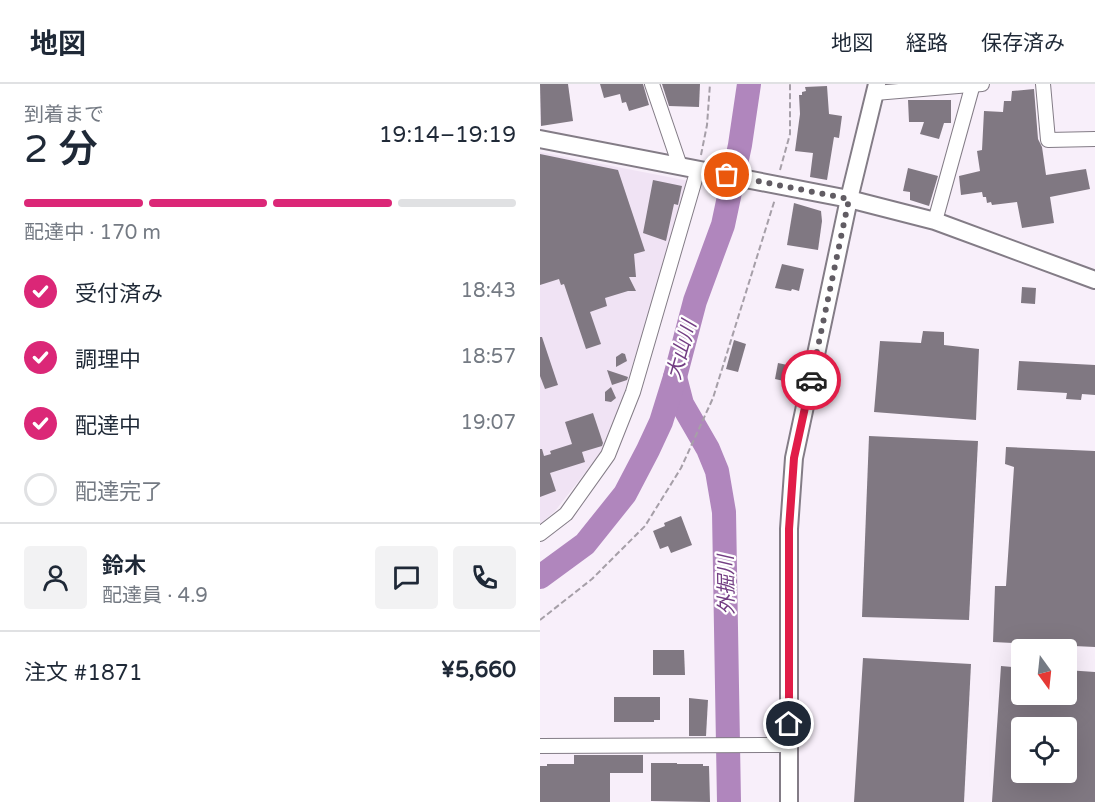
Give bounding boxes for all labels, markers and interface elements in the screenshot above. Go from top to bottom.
text: 地図 [30,27,86,61]
text: 地図 [831,31,873,56]
text: 経路 [906,31,948,56]
text: 保存済み [981,31,1065,56]
text: 到着まで [24,103,104,127]
text: 19:14–19:19 [379,122,516,148]
text: 2 分 [24,126,98,173]
pin [701,149,752,200]
icon: bag [710,158,743,191]
text: 配達中 · 170 m [24,221,161,245]
icon: check [24,275,57,308]
text: 18:43 [461,279,516,303]
text: 受付済み [75,281,163,307]
water label: 大山川 [662,316,702,382]
icon: check [24,341,57,374]
text: 18:57 [461,345,516,369]
text: 調理中 [75,347,141,373]
courier [781,350,841,410]
icon: car [795,364,828,397]
icon: check [24,407,57,440]
text: 19:07 [461,411,516,435]
text: 配達中 [75,413,141,439]
text: 配達完了 [75,479,163,505]
button: person [24,546,87,609]
button: chat [375,546,438,609]
button: phone [453,546,516,609]
text: 鈴木 [102,553,146,579]
water label: 外掘川 [714,553,740,615]
text: 配達員 · 4.9 [102,584,208,608]
north arrow [1011,639,1077,705]
map controls [1011,639,1077,783]
text: ¥5,660 [441,657,516,683]
text: 注文 #1871 [24,660,142,686]
pin [763,698,814,749]
icon: home [772,707,805,740]
button: locate [1011,717,1077,783]

